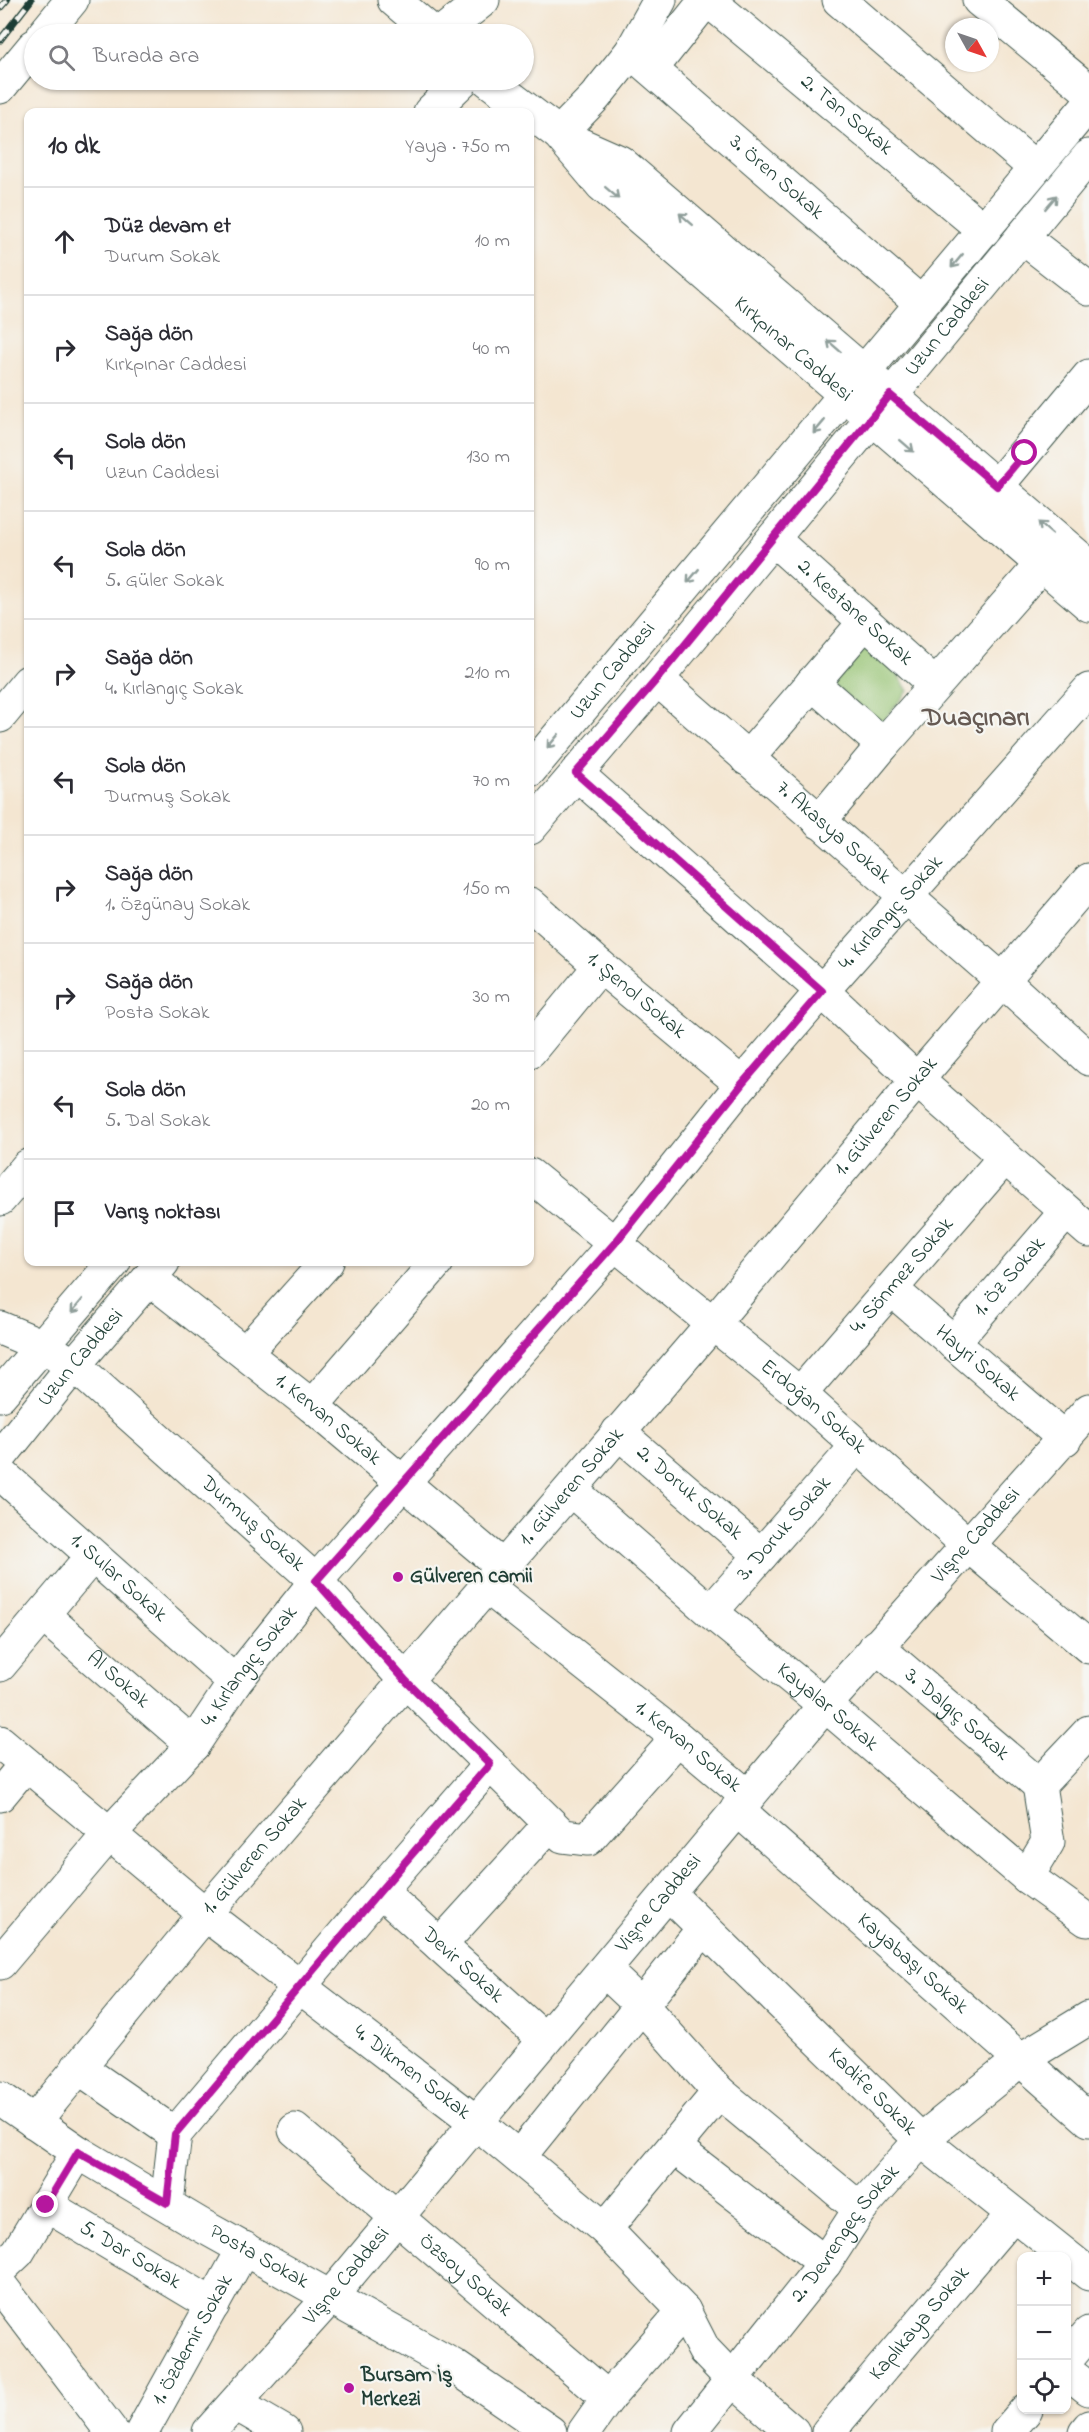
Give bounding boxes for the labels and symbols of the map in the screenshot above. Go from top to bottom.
north arrow [945,18,999,72]
street label: 2. Tan Sokak [793,68,900,163]
street label: 3. Ören Sokak [722,128,831,228]
one-way arrow [604,186,619,200]
one-way arrow [1044,195,1058,210]
one-way arrow [679,212,694,226]
one-way arrow [950,253,964,268]
street label: Uzun Caddesi [898,271,997,383]
street label: Kırkpınar Caddesi [727,290,859,410]
one-way arrow [827,339,842,353]
one-way arrow [812,419,825,435]
one-way arrow [899,439,914,453]
route start [1011,439,1037,465]
one-way arrow [1038,521,1053,535]
street label: 2. Kestane Sokak [790,552,920,674]
one-way arrow [686,568,700,583]
street label: Uzun Caddesi [563,616,663,727]
district label: Duaçınarı [920,699,1030,738]
one-way arrow [547,733,560,749]
street label: 7. Akasya Sokak [769,774,898,892]
street label: 4. Kırlangıç Sokak [832,848,951,977]
street label: 1. Şenol Sokak [579,945,693,1047]
street label: 1. Gülveren Sokak [827,1050,946,1183]
street label: 4. Sönmez Sokak [843,1210,962,1341]
street label: 1. Öz Sokak [967,1230,1054,1324]
one-way arrow [70,1298,83,1314]
street label: Uzun Caddesi [31,1302,131,1413]
street label: Hayri Sokak [928,1318,1027,1409]
street label: Erdoğan Sokak [754,1352,873,1462]
street label: 1. Kervan Sokak [268,1367,388,1474]
street label: 1. Gülveren Sokak [512,1421,632,1553]
street label: 2. Doruk Sokak [629,1439,750,1548]
street label: Durmuş Sokak [192,1468,312,1580]
street label: 3. Doruk Sokak [730,1469,839,1588]
street label: Vişne Caddesi [924,1481,1028,1592]
street label: 1. Sular Sokak [63,1526,174,1630]
place label: Gülveren camii [410,1562,533,1592]
marker: Gülveren camii [391,1570,405,1584]
street label: 4. Kırlangıç Sokak [194,1599,306,1733]
street label: Al Sokak [80,1644,157,1716]
street label: Kayalar Sokak [770,1656,885,1759]
street label: 3. Dalgıç Sokak [898,1661,1016,1769]
street label: 1. Kervan Sokak [628,1694,748,1801]
street label: 1. Gülveren Sokak [195,1789,315,1922]
street label: Vişne Caddesi [608,1848,709,1960]
street label: Kayabaşı Sokak [850,1906,975,2022]
street label: Devir Sokak [414,1919,511,2011]
street label: 4. Dikmen Sokak [346,2018,477,2128]
street label: Kadife Sokak [820,2041,924,2144]
street label: 2. Devrengeç Sokak [784,2158,908,2309]
route end [32,2191,58,2217]
street label: 5. Dar Sokak [74,2213,187,2298]
street label: Posta Sokak [203,2217,315,2297]
street label: Vişne Caddesi [296,2221,397,2333]
street label: Özsoy Sokak [412,2227,519,2325]
street label: Kaplıkaya Sokak [863,2259,978,2388]
street label: 1. Özdemir Sokak [145,2269,242,2411]
place label: Bursam İş Merkezi [360,2361,453,2415]
marker: Bursam İş Merkezi [342,2381,356,2395]

